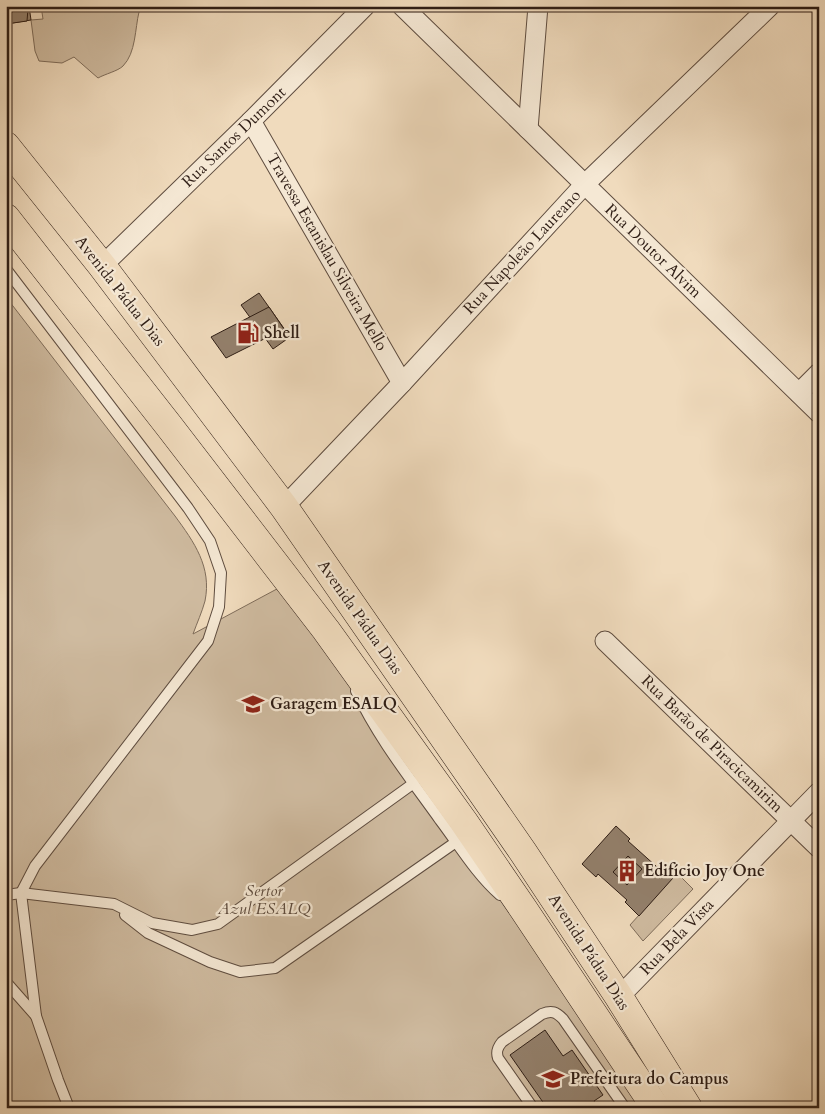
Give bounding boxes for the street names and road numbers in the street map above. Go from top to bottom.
street label: Rua Santos Dumont [177,82,291,192]
street label: Travessa Estanislau Silveira Mello [261,149,393,355]
street label: Rua Napoleão Laureano [458,185,586,319]
street label: Rua Doutor Alvim [600,199,707,303]
street label: Avenida Pádua Dias [70,231,170,351]
street label: Avenida Pádua Dias [312,556,408,678]
street label: Rua Barão de Piracicamirim [636,670,788,818]
street label: Avenida Pádua Dias [543,890,635,1014]
street label: Rua Bela Vista [635,894,719,980]

